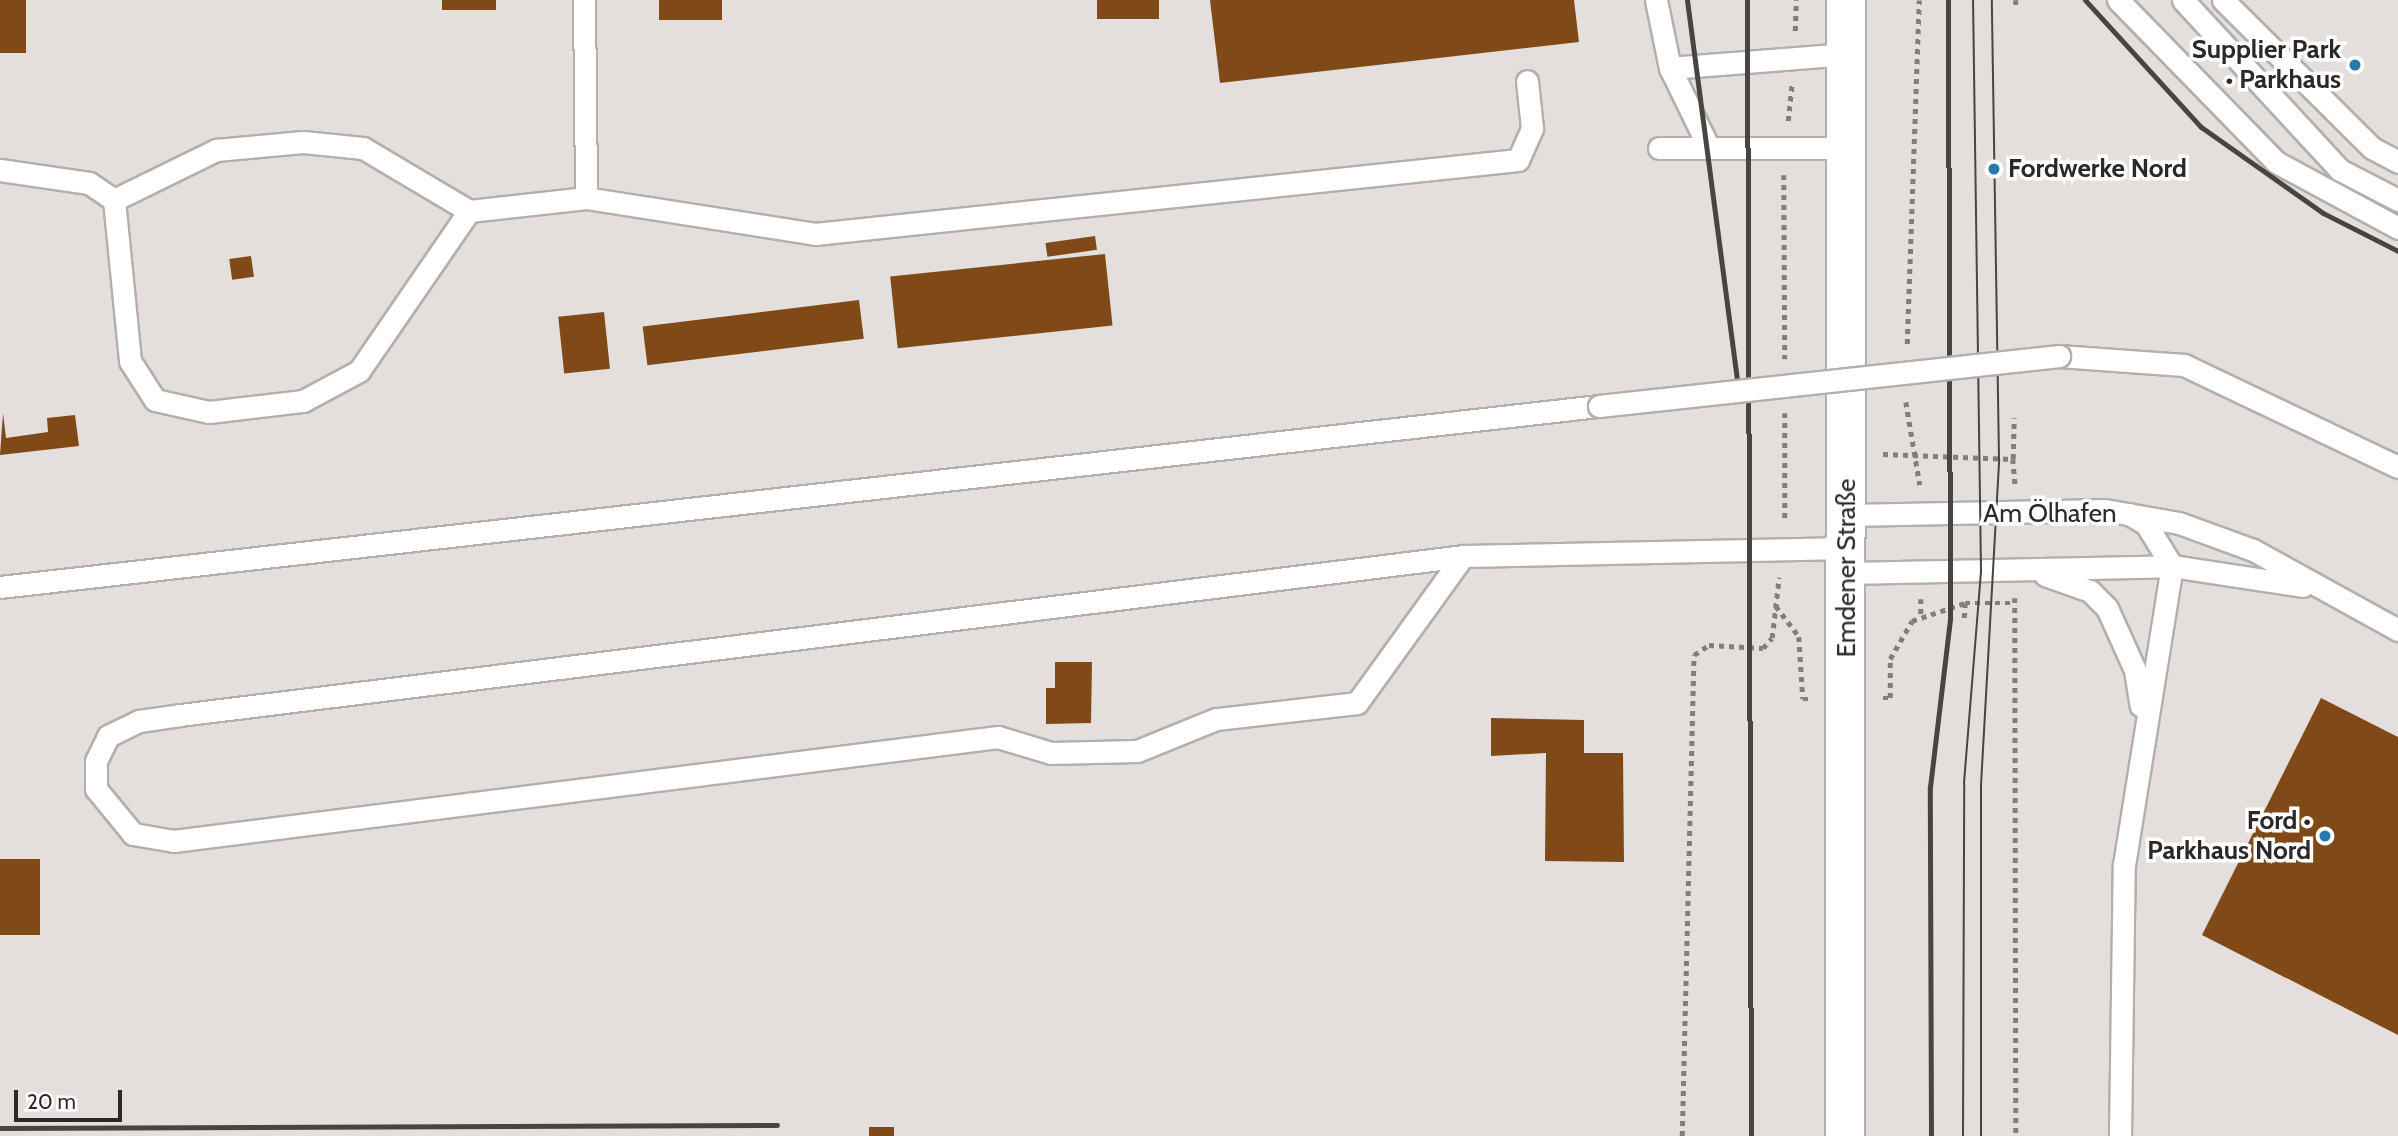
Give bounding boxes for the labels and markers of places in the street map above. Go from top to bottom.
place label: Supplier Park • Parkhaus [2192,34,2341,96]
marker: Supplier Park • Parkhaus [2347,57,2363,73]
place label: Fordwerke Nord [2008,153,2187,185]
marker: Fordwerke Nord [1986,161,2002,177]
place label: Ford • Parkhaus Nord [2147,805,2311,866]
marker: Ford • Parkhaus Nord [2317,828,2333,844]

